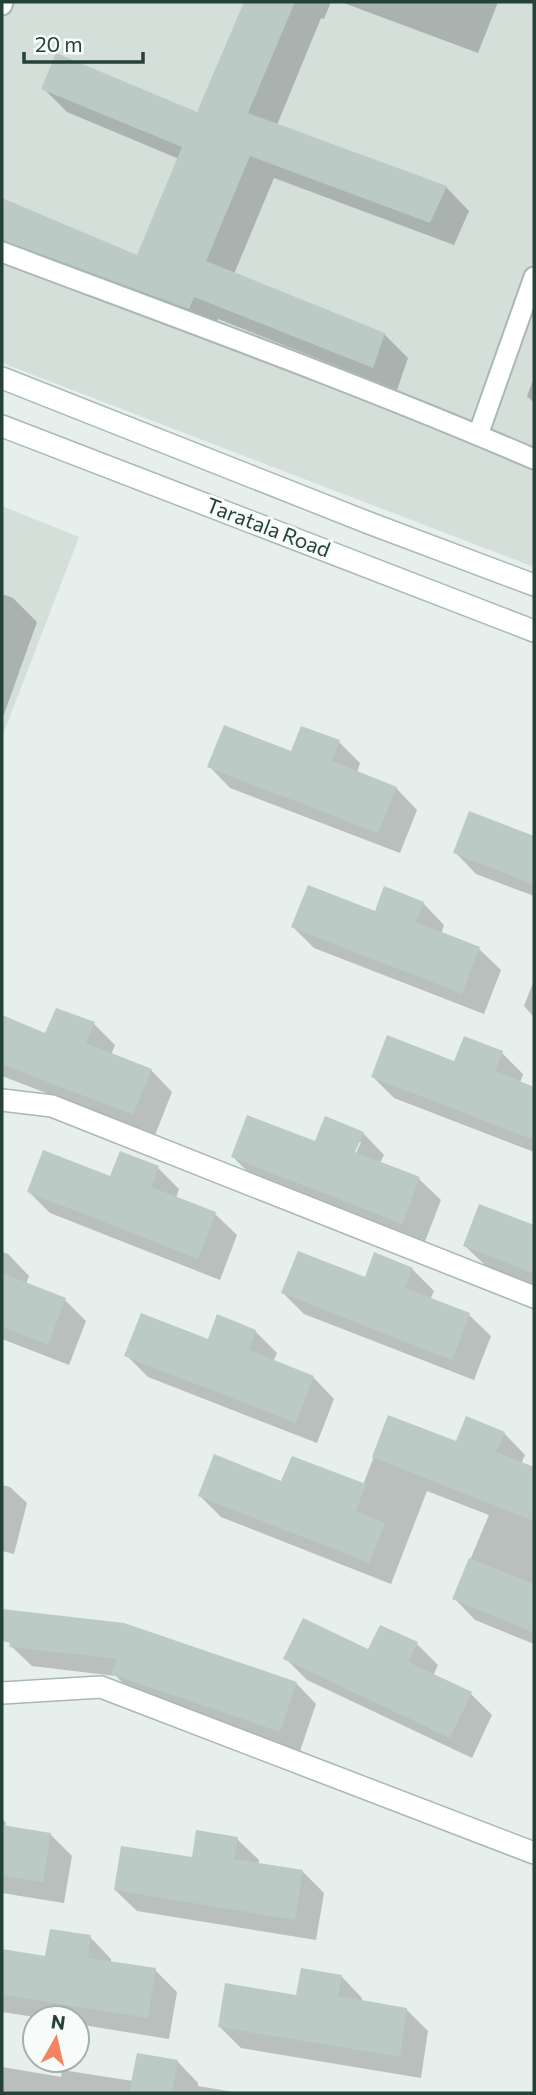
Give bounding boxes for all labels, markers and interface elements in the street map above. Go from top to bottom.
scale bar [24,21,144,65]
text: 20 m [35,31,83,56]
street label: Taratala Road [203,491,334,562]
north arrow [21,2004,91,2074]
text: N [50,2009,67,2034]

